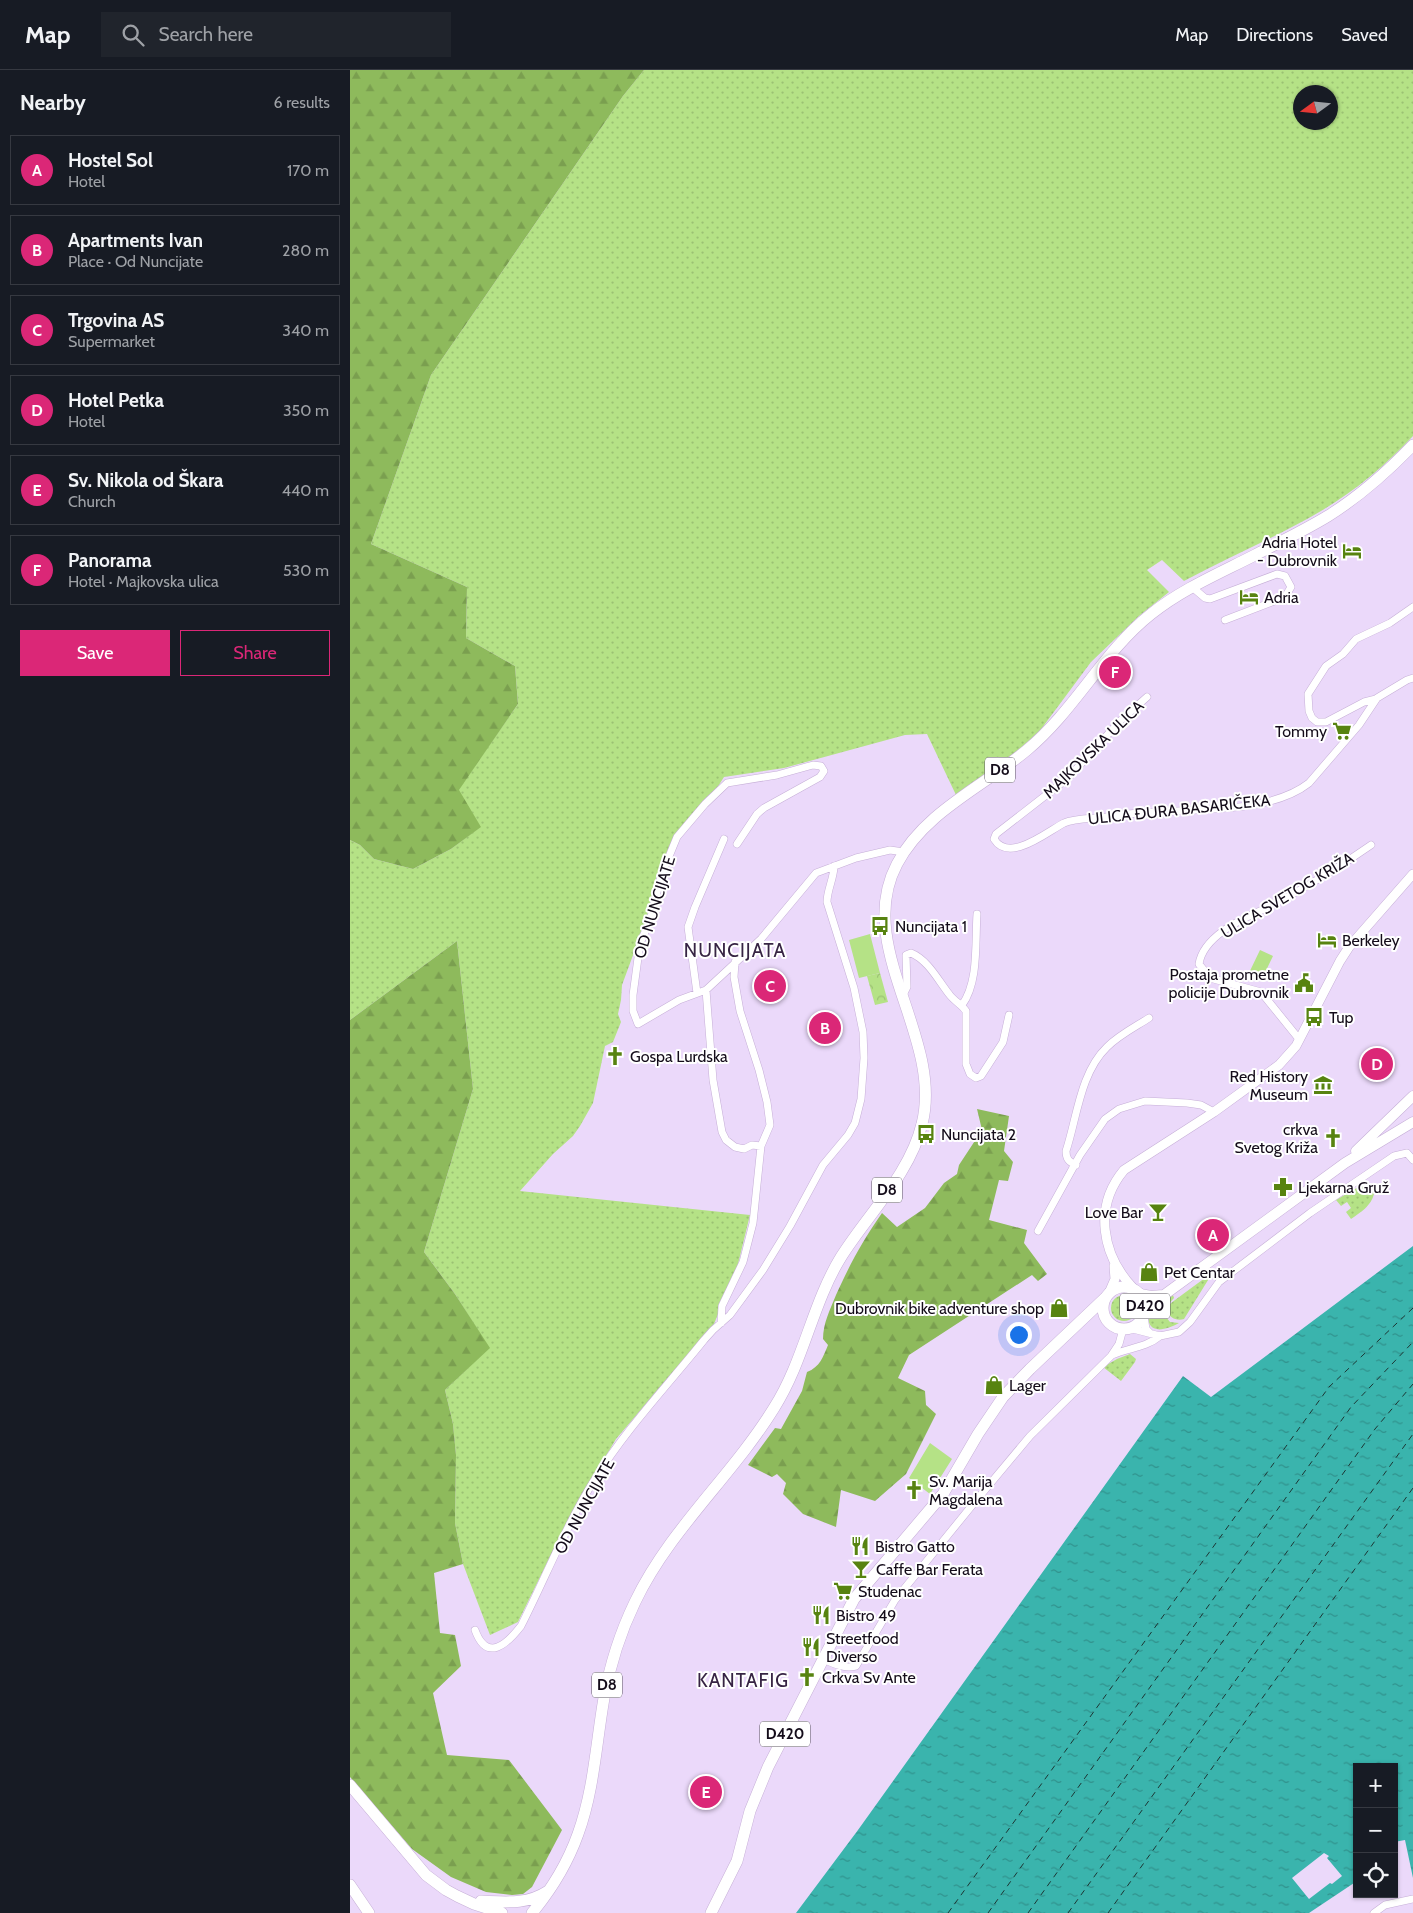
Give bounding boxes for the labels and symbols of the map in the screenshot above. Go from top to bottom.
north arrow [1293,85,1338,130]
place label: Adria Hotel - Dubrovnik [1257,533,1338,570]
hotel icon: Adria Hotel - Dubrovnik [1341,540,1363,562]
hotel icon: Adria [1238,586,1260,608]
place label: Adria [1264,588,1299,607]
pin: F [1099,653,1131,691]
street label: MAJKOVSKA ULICA [1039,696,1148,802]
supermarket icon: Tommy [1331,720,1353,742]
place label: Tommy [1275,722,1327,741]
road number: D8 [985,758,1015,782]
street label: ULICA ĐURA BASARIČEKA [1087,790,1271,829]
street label: ULICA SVETOG KRIŽA [1218,848,1357,943]
street label: OD NUNCIJATE [630,854,679,961]
bus stop icon: Nuncijata 1 [869,915,891,937]
place label: Nuncijata 1 [895,917,967,936]
hotel icon: Berkeley [1316,929,1338,951]
place label: Berkeley [1342,931,1400,950]
district label: NUNCIJATA [684,939,786,962]
place label: Postaja prometne policije Dubrovnik [1169,965,1290,1002]
pin: C [754,967,786,1005]
public building icon: Postaja prometne policije Dubrovnik [1293,972,1315,994]
bus stop icon: Tup [1303,1006,1325,1028]
place label: Tup [1329,1008,1354,1027]
pin: B [809,1009,841,1047]
church icon: Gospa Lurdska [604,1045,626,1067]
pin: D [1361,1045,1393,1083]
place label: Gospa Lurdska [630,1047,728,1066]
place label: Red History Museum [1230,1067,1308,1104]
museum icon: Red History Museum [1312,1074,1334,1096]
place label: crkva Svetog Križa [1235,1120,1318,1157]
bus stop icon: Nuncijata 2 [915,1123,937,1145]
place label: Nuncijata 2 [941,1125,1016,1144]
church icon: crkva Svetog Križa [1322,1127,1344,1149]
pharmacy icon: Ljekarna Gruž [1272,1176,1294,1198]
road number: D8 [872,1178,902,1202]
place label: Ljekarna Gruž [1298,1178,1390,1197]
bar icon: Love Bar [1147,1201,1169,1223]
place label: Love Bar [1085,1203,1144,1222]
pin: A [1197,1216,1229,1254]
shop icon: Pet Centar [1138,1261,1160,1283]
place label: Pet Centar [1164,1263,1236,1282]
road number: D420 [1120,1294,1170,1318]
shop icon: Dubrovnik bike adventure shop [1048,1297,1070,1319]
place label: Dubrovnik bike adventure shop [835,1299,1044,1318]
your location [1006,1322,1032,1348]
shop icon: Lager [983,1374,1005,1396]
place label: Lager [1009,1376,1047,1395]
street label: OD NUNCIJATE [550,1455,619,1557]
place label: Sv. Marija Magdalena [929,1472,1003,1509]
church icon: Sv. Marija Magdalena [903,1479,925,1501]
restaurant icon: Bistro Gatto [849,1535,871,1557]
place label: Bistro Gatto [875,1537,955,1556]
bar icon: Caffe Bar Ferata [850,1558,872,1580]
place label: Caffe Bar Ferata [876,1560,983,1579]
supermarket icon: Studenac [832,1580,854,1602]
place label: Studenac [858,1582,922,1601]
restaurant icon: Bistro 49 [810,1604,832,1626]
place label: Bistro 49 [836,1606,896,1625]
place label: Streetfood Diverso [826,1629,899,1666]
restaurant icon: Streetfood Diverso [800,1636,822,1658]
church icon: Crkva Sv Ante [796,1666,818,1688]
place label: Crkva Sv Ante [822,1668,916,1687]
district label: KANTAFIG [697,1669,789,1692]
road number: D8 [592,1672,622,1698]
road number: D420 [760,1722,810,1746]
pin: E [690,1773,722,1811]

